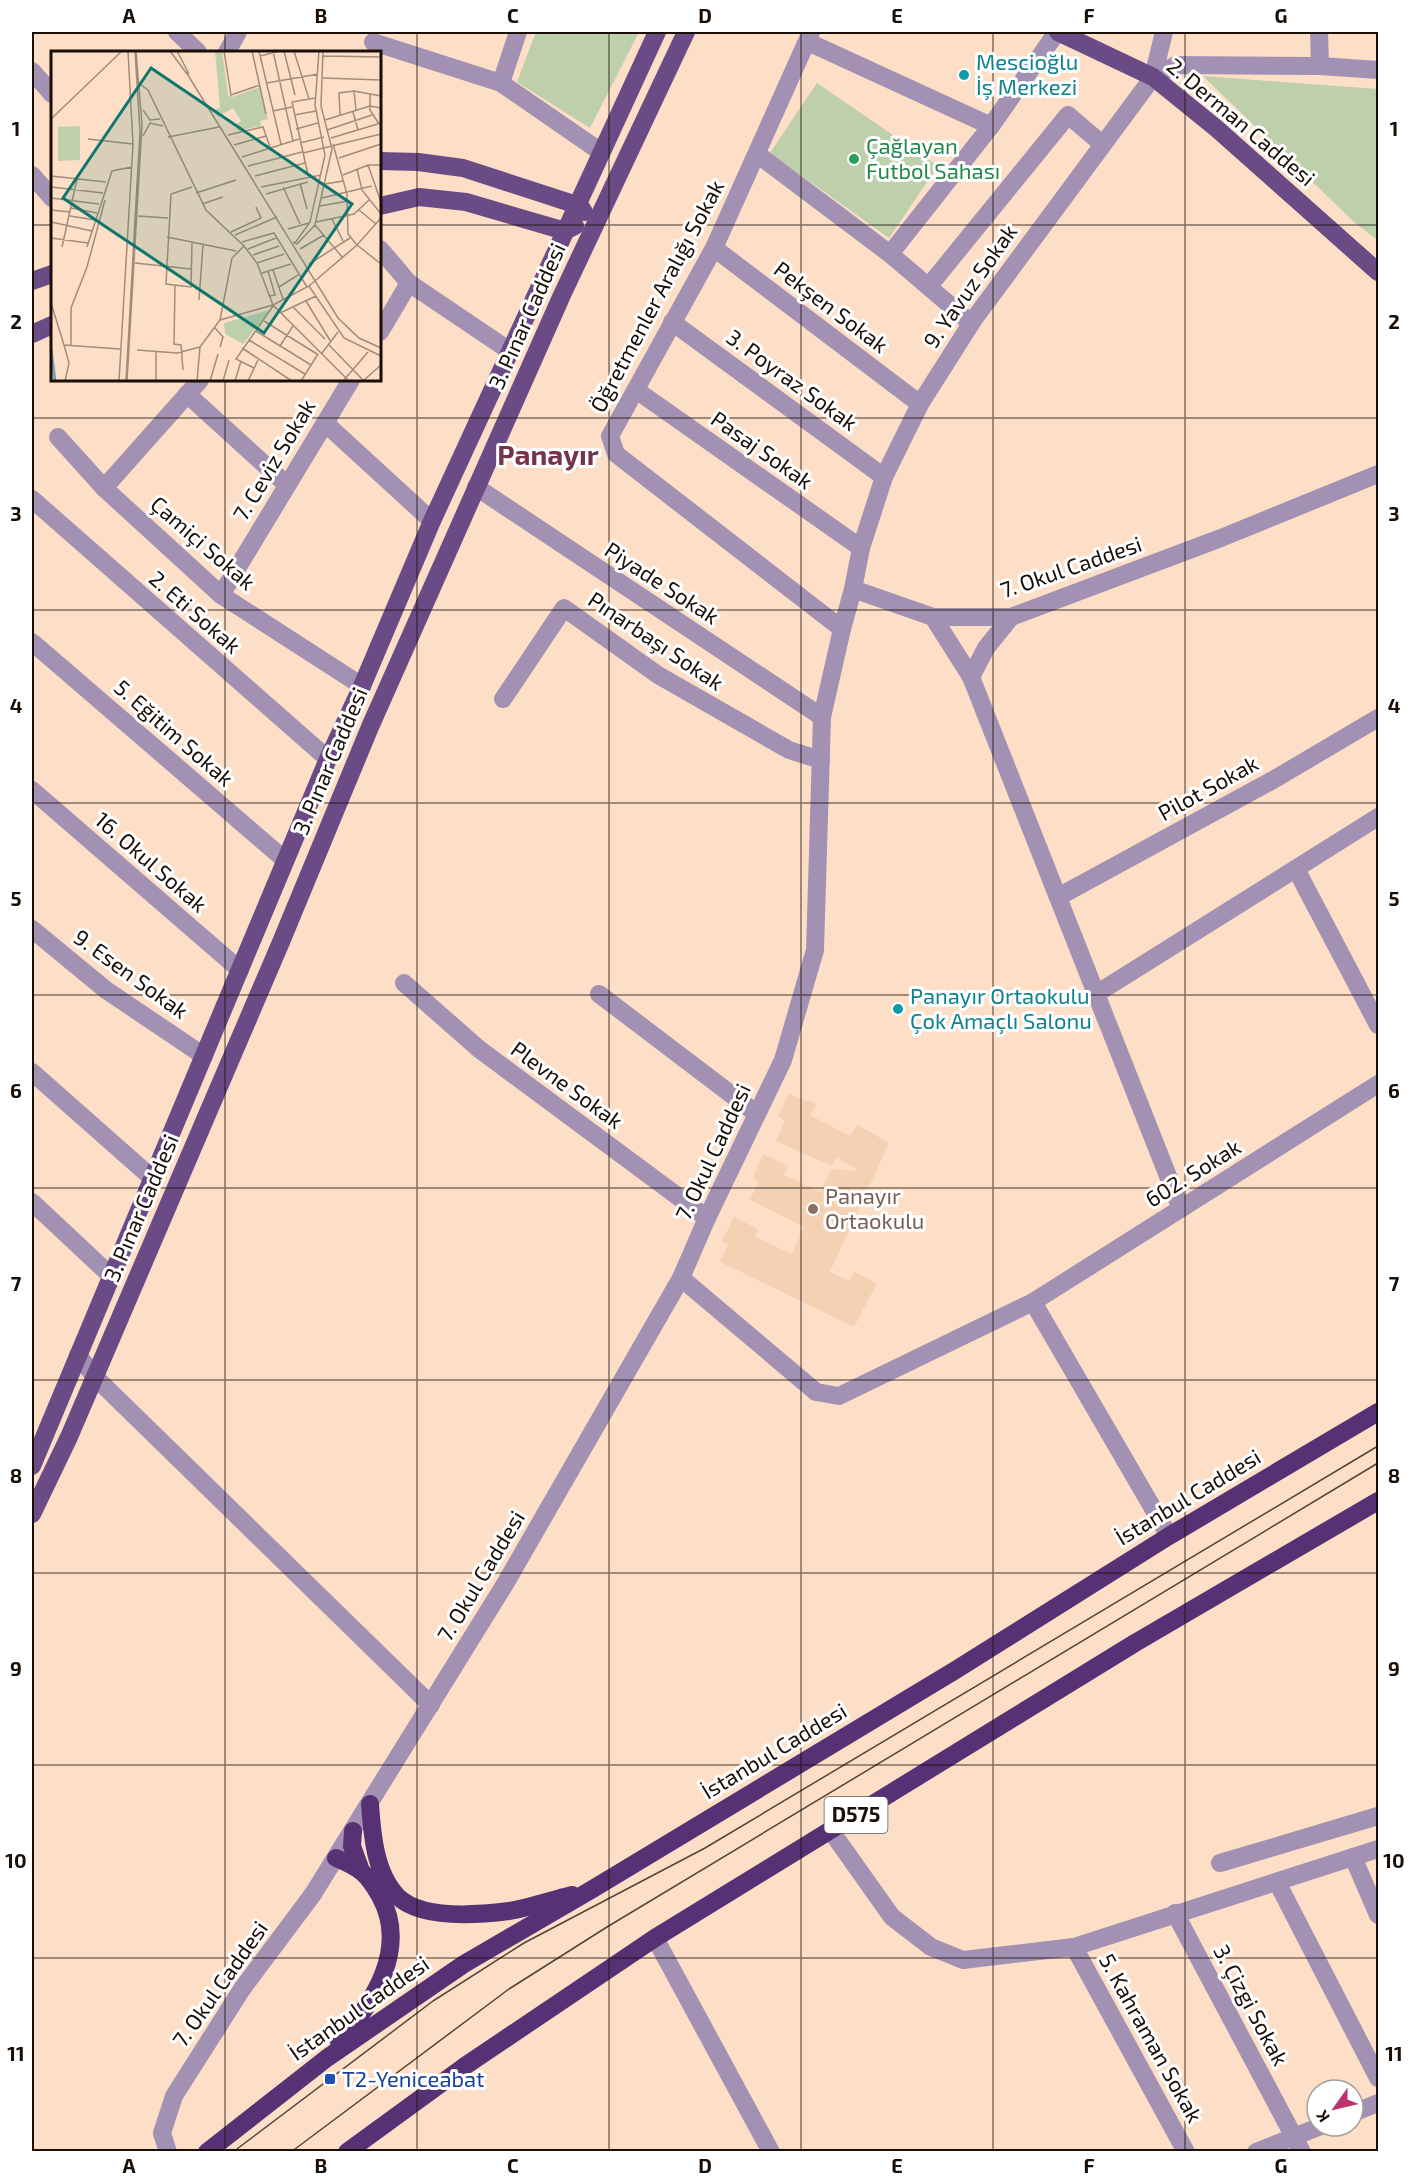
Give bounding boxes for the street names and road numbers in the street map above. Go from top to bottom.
street label: 2. Derman Caddesi [1162,52,1321,191]
street label: Öğretmenler Aralığı Sokak [584,175,728,416]
street label: 9. Yavuz Sokak [917,219,1021,352]
street label: 3. Pınar Caddesi [482,239,570,393]
street label: Pekşen Sokak [768,255,894,359]
street label: 3. Poyraz Sokak [722,323,863,435]
street label: 7. Ceviz Sokak [227,394,320,525]
street label: Pasaj Sokak [706,405,818,494]
street label: Çamiçi Sokak [145,490,261,596]
street label: 7. Okul Caddesi [997,530,1145,602]
street label: Piyade Sokak [601,536,724,629]
street label: 2. Eti Sokak [145,564,247,658]
street label: Pınarbaşı Sokak [583,585,729,697]
street label: 5. Eğitim Sokak [110,674,239,791]
street label: 3. Pınar Caddesi [286,683,372,838]
street label: Pilot Sokak [1153,749,1262,825]
street label: 16. Okul Sokak [90,806,213,917]
street label: 9. Esen Sokak [69,923,194,1023]
street label: Plevne Sokak [507,1035,629,1133]
street label: 7. Okul Caddesi [669,1079,755,1224]
street label: 3. Pınar Caddesi [97,1130,183,1285]
street label: 602. Sokak [1140,1133,1245,1212]
street label: İstanbul Caddesi [1110,1443,1265,1550]
street label: 7. Okul Caddesi [431,1505,529,1646]
street label: İstanbul Caddesi [696,1697,851,1804]
road number: D575 [824,1797,888,1833]
street label: 7. Okul Caddesi [166,1915,272,2051]
street label: 3. Çizgi Sokak [1207,1940,1295,2070]
street label: İstanbul Caddesi [284,1949,433,2065]
street label: 5. Kahraman Sokak [1095,1949,1209,2126]

